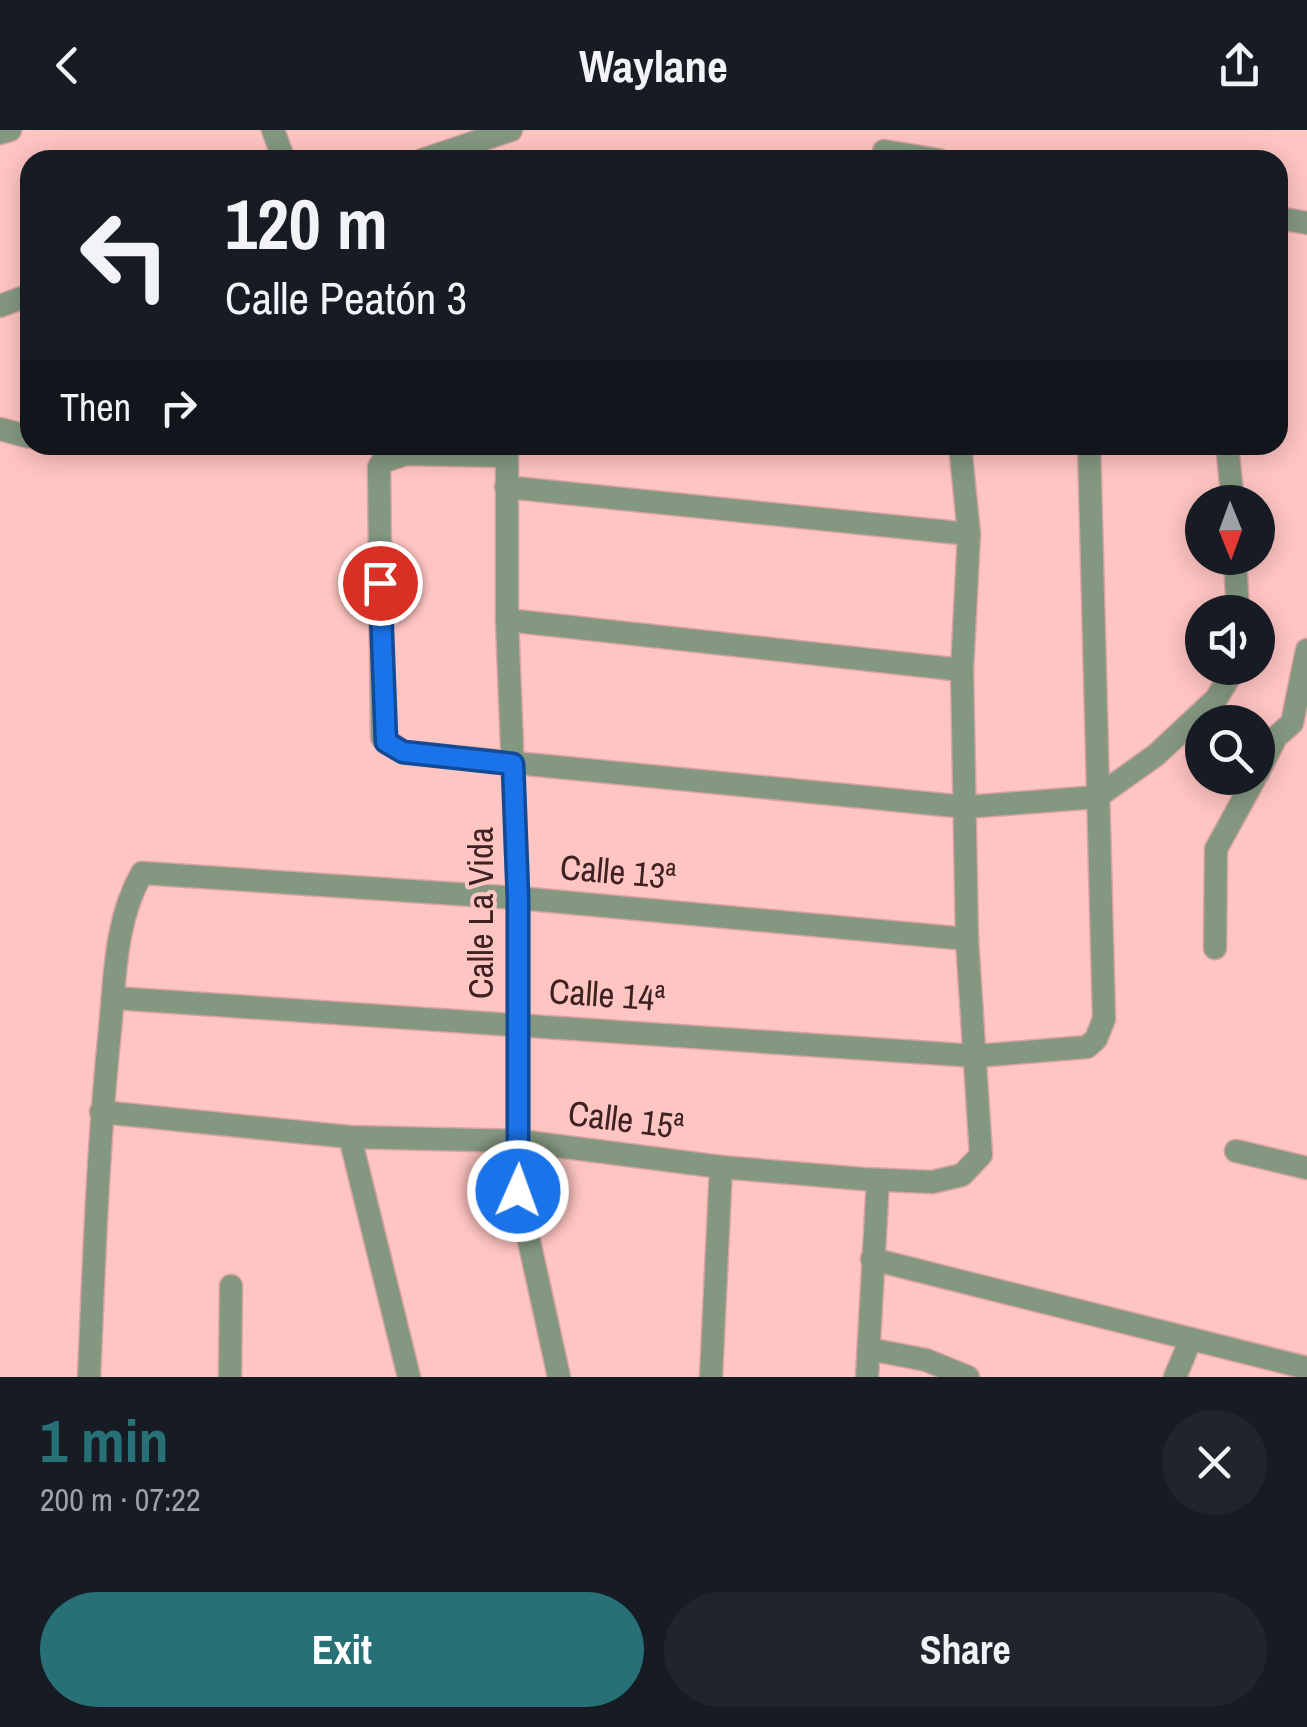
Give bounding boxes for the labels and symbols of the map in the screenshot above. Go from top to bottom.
north arrow [1185,485,1275,575]
pin [338,541,423,626]
street label: Calle La Vida [457,827,504,999]
street label: Calle 13ª [558,843,678,900]
street label: Calle 14ª [548,967,667,1022]
street label: Calle 15ª [566,1089,687,1150]
position arrow [466,1139,570,1243]

